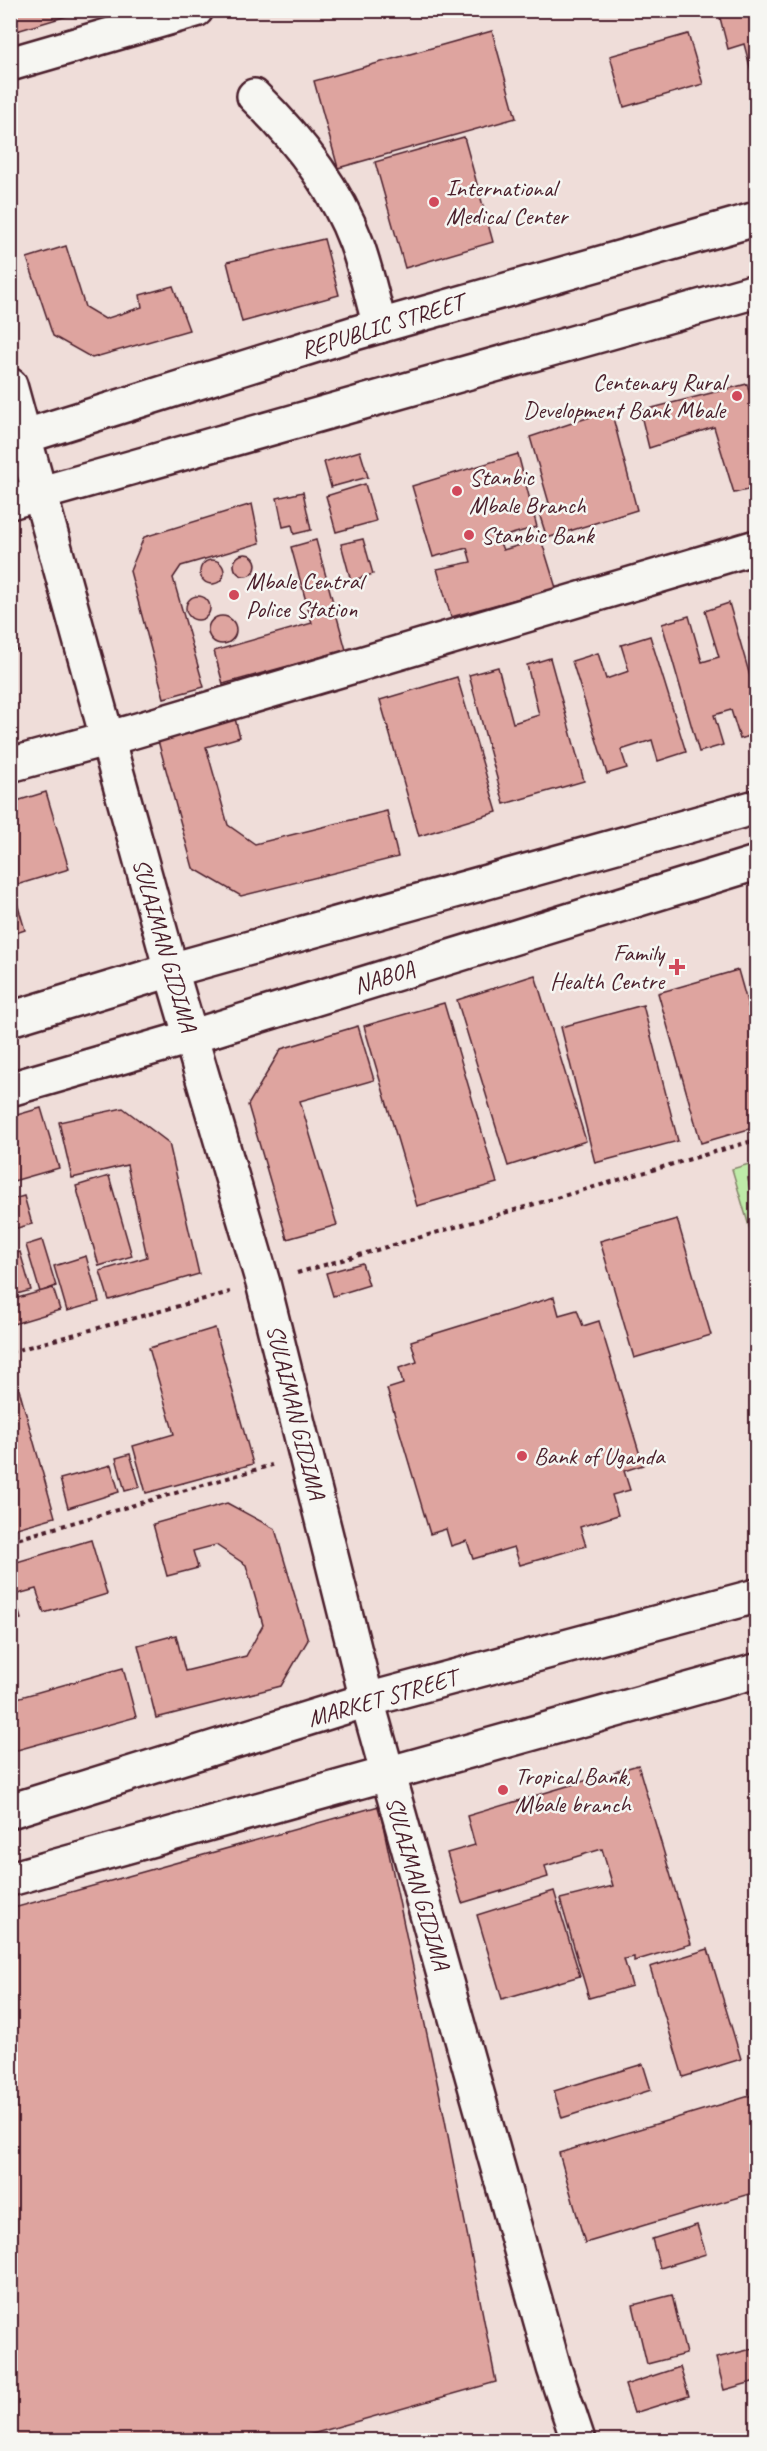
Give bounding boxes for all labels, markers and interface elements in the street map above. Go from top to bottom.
place label: International Medical Center [446,173,570,231]
marker: International Medical Center [427,195,441,209]
street label: REPUBLIC STREET [297,285,473,365]
place label: Centenary Rural Development Bank Mbale [523,367,729,425]
marker: Centenary Rural Development Bank Mbale [730,389,744,403]
place label: Stanbic Mbale Branch [469,462,587,520]
marker: Stanbic Mbale Branch [450,484,464,498]
place label: Stanbic Bank [481,520,596,550]
marker: Stanbic Bank [462,528,476,542]
place label: Mbale Central Police Station [246,566,367,624]
marker: Mbale Central Police Station [227,588,241,602]
street label: SULAIMAN GIDIMA [126,855,204,1036]
place label: Family Health Centre [550,938,666,996]
street label: NABOA [350,953,419,1000]
marker: Family Health Centre [668,958,686,976]
street label: SULAIMAN GIDIMA [260,1322,332,1503]
place label: Bank of Uganda [534,1441,666,1471]
marker: Bank of Uganda [515,1449,529,1463]
street label: MARKET STREET [304,1661,466,1734]
place label: Tropical Bank, Mbale branch [515,1761,633,1819]
marker: Tropical Bank, Mbale branch [496,1783,510,1797]
street label: SULAIMAN GIDIMA [379,1793,457,1974]

